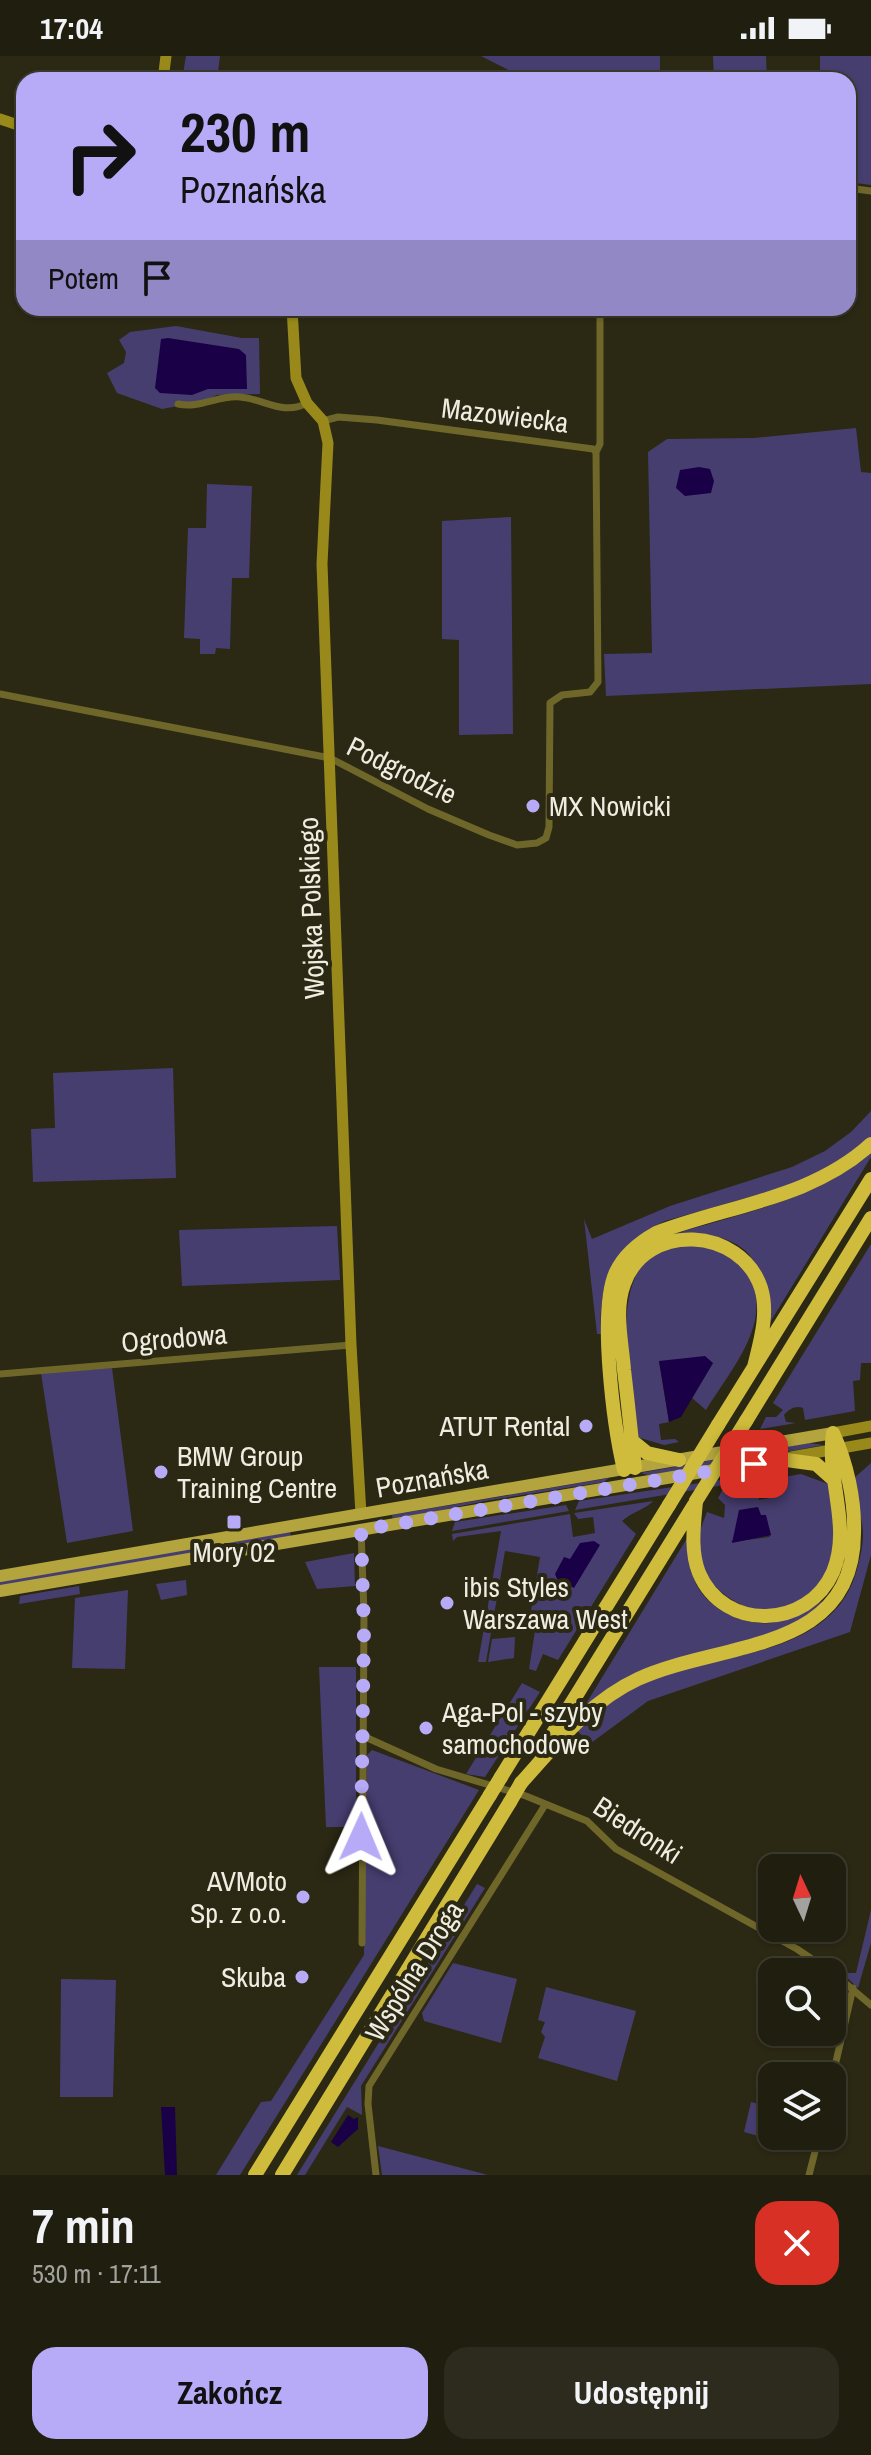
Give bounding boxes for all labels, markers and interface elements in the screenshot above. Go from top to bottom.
text: 17:04 [40,8,103,48]
text: 230 m [180,94,310,169]
icon: right [48,104,152,208]
text: Poznańska [180,166,326,214]
icon: arrive [135,256,179,300]
text: Potem [48,258,119,298]
street label: Mazowiecka [439,388,571,442]
street label: Podgrodzie [341,727,463,813]
place label: MX Nowicki [549,787,671,825]
marker: MX Nowicki [524,797,542,815]
street label: Wojska Polskiego [289,816,333,1000]
street label: Ogrodowa [120,1314,229,1362]
place label: ATUT Rental [438,1407,570,1445]
marker: ATUT Rental [577,1417,595,1435]
pin [720,1430,788,1498]
place label: BMW Group Training Centre [177,1437,337,1507]
icon: arrive [732,1442,776,1486]
street label: Poznańska [373,1449,491,1507]
marker: BMW Group Training Centre [152,1463,170,1481]
marker: Mory 02 [225,1513,243,1531]
place label: Mory 02 [193,1533,275,1571]
place label: ibis Styles Warszawa West [463,1568,628,1638]
marker: ibis Styles Warszawa West [438,1594,456,1612]
place label: Aga-Pol - szyby samochodowe [441,1693,603,1763]
marker: Aga-Pol - szyby samochodowe [417,1719,435,1737]
street label: Biedronki [586,1787,690,1873]
position arrow [319,1795,403,1879]
north arrow [758,1854,846,1942]
map controls [758,1854,846,2150]
place label: AVMoto Sp. z o.o. [190,1862,287,1932]
marker: AVMoto Sp. z o.o. [294,1888,312,1906]
street label: Wspólna Droga [356,1894,472,2048]
place label: Skuba [221,1958,286,1996]
button: search [758,1958,846,2046]
marker: Skuba [293,1968,311,1986]
button: layers [758,2062,846,2150]
text: 7 min [32,2193,135,2258]
button: close [755,2201,839,2285]
text: 530 m · 17:11 [32,2256,161,2291]
button: Zakończ [32,2347,428,2439]
button: Udostępnij [444,2347,839,2439]

